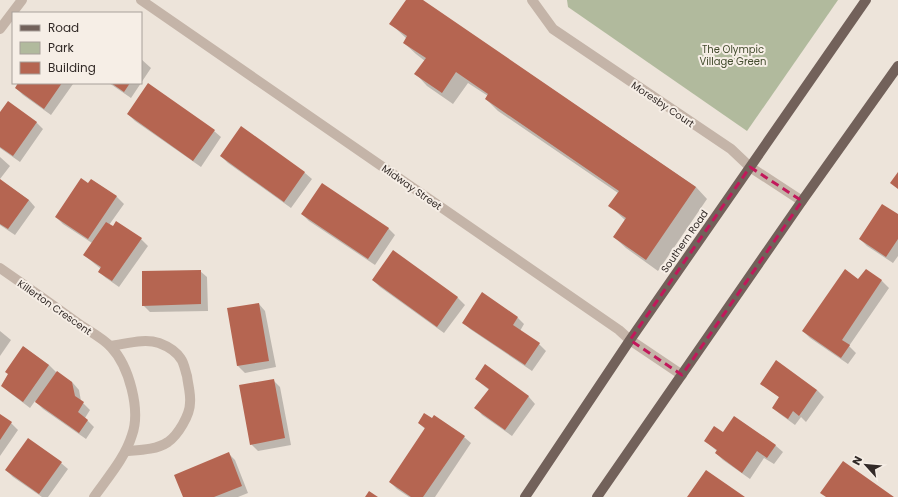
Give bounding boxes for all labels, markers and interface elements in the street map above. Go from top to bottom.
legend [12,12,142,84]
text: Road [48,19,79,36]
text: Park [48,39,75,56]
park label: The Olympic Village Green [700,42,766,69]
text: Building [48,59,96,76]
street label: Moresby Court [628,78,698,131]
street label: Midway Street [379,161,445,214]
street label: Southern Road [657,207,712,276]
street label: Killerton Crescent [15,276,95,339]
north arrow [846,445,886,485]
text: N [848,453,866,468]

